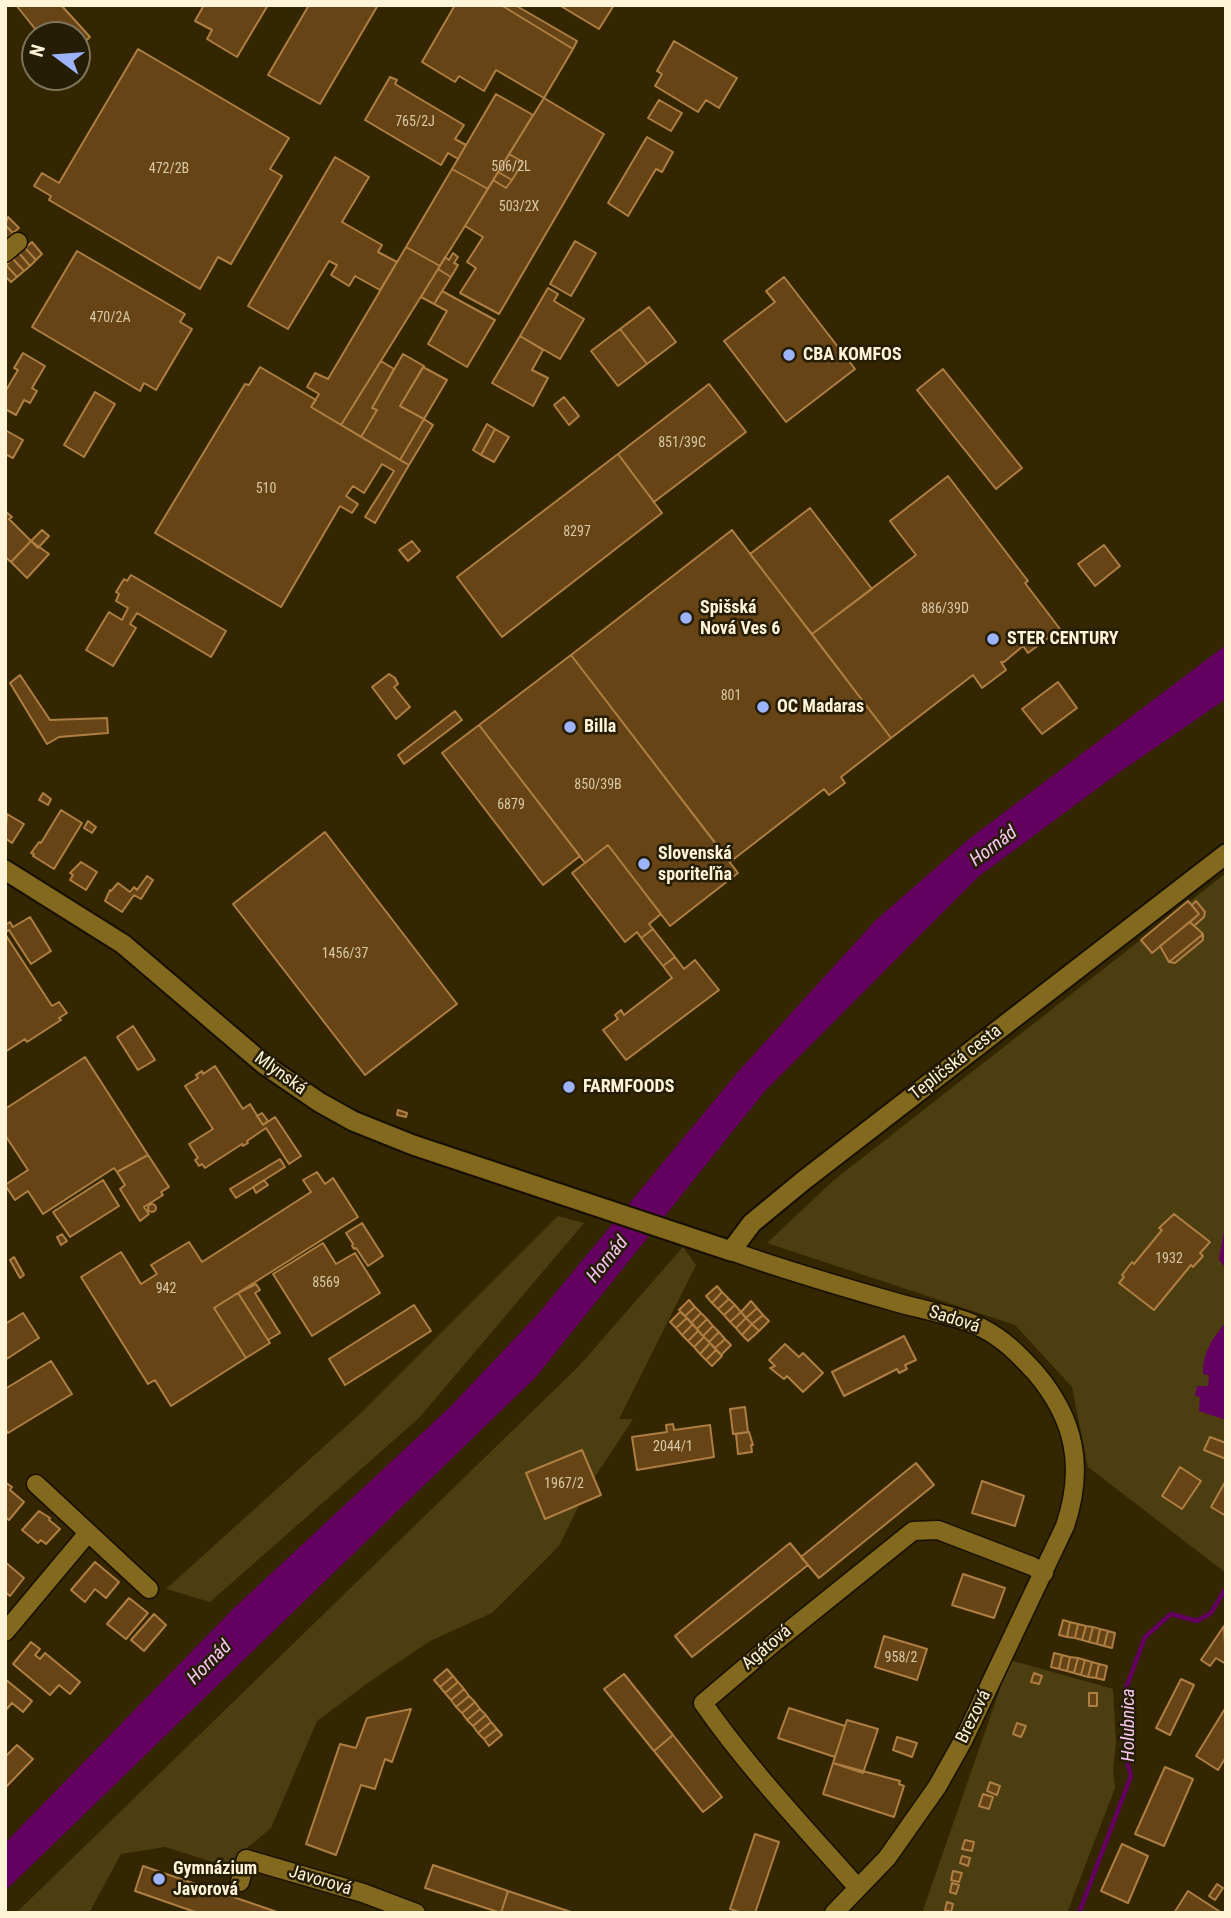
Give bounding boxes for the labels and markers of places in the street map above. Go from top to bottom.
place label: CBA KOMFOS [803,344,902,366]
marker: CBA KOMFOS [781,347,797,363]
place label: Spišská Nová Ves 6 [700,597,780,640]
marker: Spišská Nová Ves 6 [678,610,694,626]
place label: STER CENTURY [1007,628,1119,650]
marker: STER CENTURY [985,631,1001,647]
place label: OC Madaras [777,696,864,718]
marker: OC Madaras [755,699,771,715]
place label: Billa [584,716,616,738]
marker: Billa [562,719,578,735]
place label: Slovenská sporiteľňa [658,843,732,886]
marker: Slovenská sporiteľňa [636,856,652,872]
place label: FARMFOODS [583,1076,674,1098]
marker: FARMFOODS [561,1079,577,1095]
place label: Gymnázium Javorová [173,1858,257,1900]
marker: Gymnázium Javorová [151,1871,167,1887]

